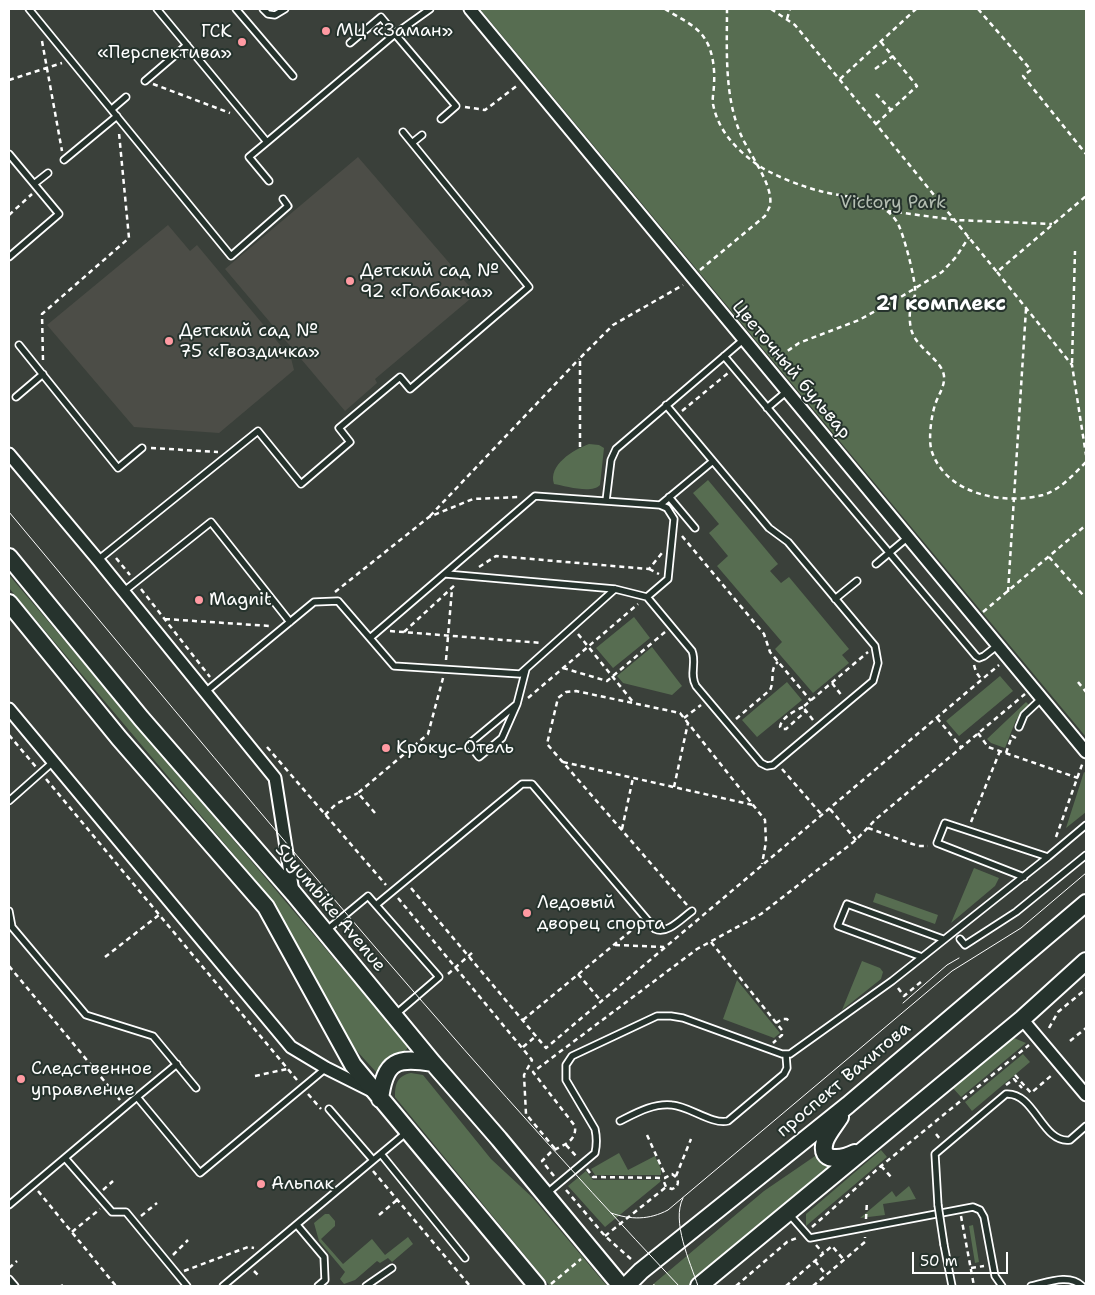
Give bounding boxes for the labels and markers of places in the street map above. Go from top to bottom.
place label: МЦ «Заман» [336,20,453,42]
place label: ГСК «Перспектива» [97,21,232,64]
marker: МЦ «Заман» [320,25,332,37]
marker: ГСК «Перспектива» [236,36,248,48]
place label: Детский сад № 92 «Голбакча» [360,260,499,302]
marker: Детский сад № 92 «Голбакча» [344,275,356,287]
place label: Детский сад № 75 «Гвоздичка» [179,320,320,362]
marker: Детский сад № 75 «Гвоздичка» [163,335,175,347]
place label: Magnit [209,589,272,611]
marker: Magnit [193,594,205,606]
place label: Крокус-Отель [396,737,514,759]
marker: Крокус-Отель [380,742,392,754]
place label: Ледовый дворец спорта [537,892,665,934]
marker: Ледовый дворец спорта [521,907,533,919]
place label: Следственное управление [31,1058,152,1100]
marker: Следственное управление [15,1073,27,1085]
place label: Альпак [271,1173,334,1195]
marker: Альпак [255,1178,267,1190]

